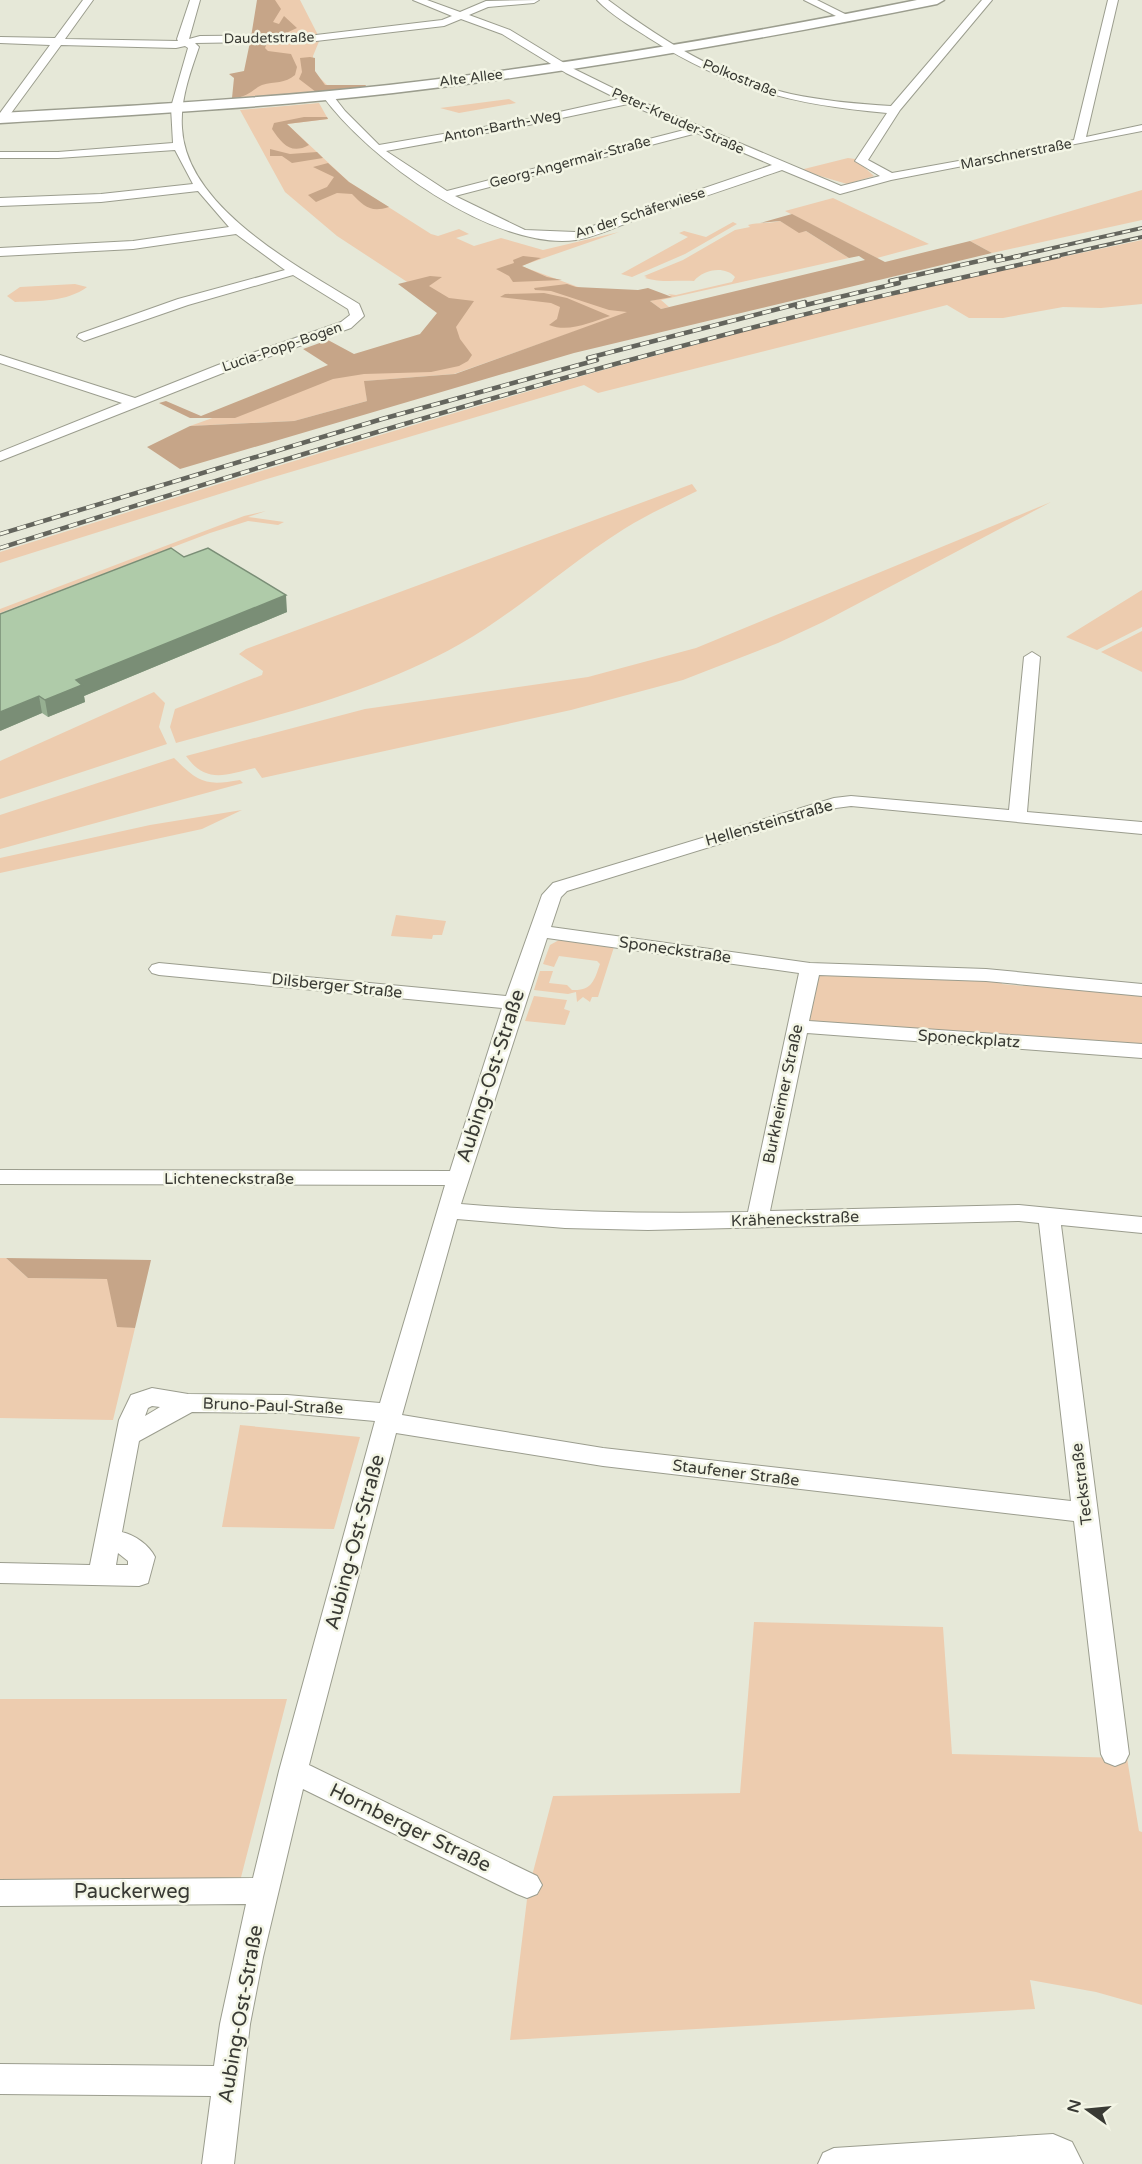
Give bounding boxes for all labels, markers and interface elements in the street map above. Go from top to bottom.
street label: Daudetstraße [224,29,314,47]
street label: Polkostraße [700,55,780,101]
street label: Alte Allee [438,66,504,90]
street label: Peter-Kreuder-Straße [609,84,747,158]
street label: Anton-Barth-Weg [442,106,562,146]
street label: Georg-Angermair-Straße [488,132,652,192]
street label: Marschnerstraße [959,135,1073,173]
street label: An der Schäferwiese [573,184,707,242]
street label: Lucia-Popp-Bogen [220,319,344,375]
street label: Hellensteinstraße [703,795,835,851]
street label: Sponeckstraße [618,932,732,968]
street label: Dilsberger Straße [271,969,403,1003]
street label: Aubing-Ost-Straße [452,987,530,1165]
street label: Burkheimer Straße [758,1023,808,1165]
street label: Sponeckplatz [917,1025,1021,1053]
street label: Lichteneckstraße [164,1169,294,1189]
street label: Kräheneckstraße [731,1207,859,1231]
street label: Bruno-Paul-Straße [202,1394,344,1418]
street label: Teckstraße [1067,1442,1097,1526]
street label: Aubing-Ost-Straße [320,1452,390,1632]
street label: Staufener Straße [671,1455,801,1491]
street label: Hornberger Straße [325,1778,495,1878]
street label: Pauckerweg [74,1880,190,1904]
street label: Aubing-Ost-Straße [214,1923,268,2105]
north arrow [1058,2080,1118,2140]
text: N [1063,2098,1086,2115]

